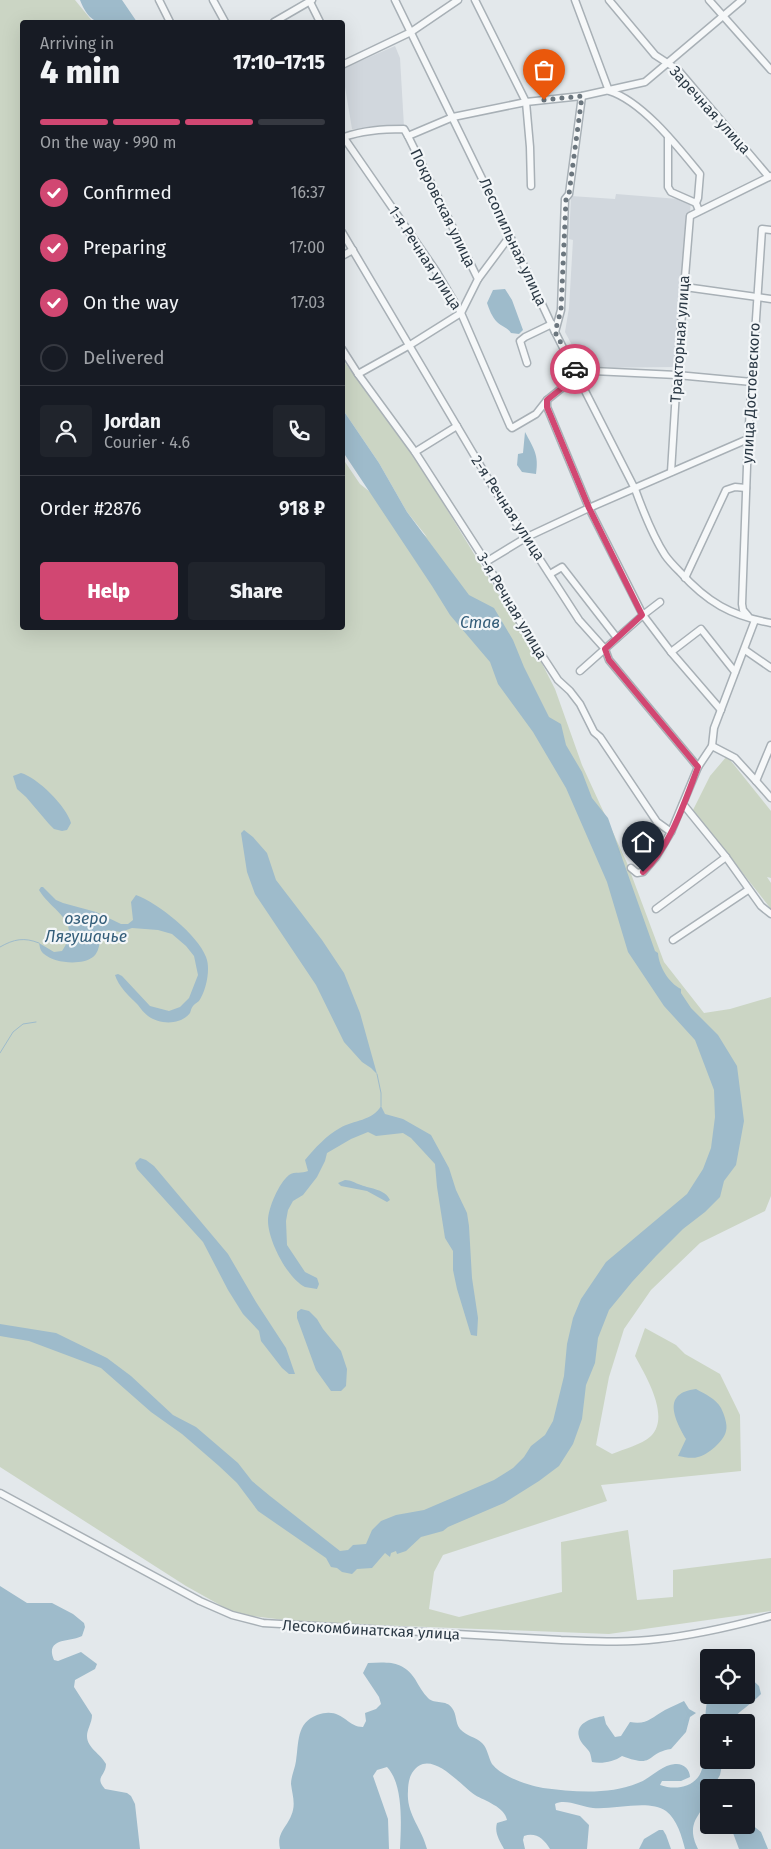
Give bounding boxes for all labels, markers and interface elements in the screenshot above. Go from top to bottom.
text: Arriving in [40,34,114,53]
pin [523,49,565,100]
text: 17:10–17:15 [233,51,325,74]
text: 4 min [40,53,120,91]
icon: bag [530,56,558,84]
street label: Заречная улица [666,62,754,158]
text: On the way · 990 m [40,133,176,152]
street label: Покровская улица [406,146,480,270]
street label: Лесопильная улица [475,175,551,309]
icon: check [40,179,68,207]
text: Confirmed [83,181,172,204]
text: 16:37 [291,183,325,202]
street label: 1-я Речная улица [385,203,465,313]
icon: check [40,234,68,262]
text: Preparing [83,236,166,259]
text: 17:00 [289,238,325,257]
street label: Тракторная улица [667,275,693,403]
icon: check [40,289,68,317]
text: On the way [83,291,179,314]
text: 17:03 [290,293,325,312]
street label: улица Достоевского [738,322,764,464]
courier [550,344,600,394]
text: Delivered [83,346,165,369]
icon: car [561,355,589,383]
button: person [40,405,92,457]
button: phone [273,405,325,457]
text: Jordan [104,410,161,433]
text: Courier · 4.6 [104,433,190,452]
street label: 2-я Речная улица [467,452,549,564]
text: Order #2876 [40,497,141,520]
text: 918 ₽ [279,497,325,520]
street label: 3-я Речная улица [473,549,551,663]
button: Help [40,562,178,620]
button: Share [188,562,325,620]
water label: Став [460,613,500,632]
pin [622,821,664,872]
icon: home [629,828,657,856]
water label: озеро Лягушачье [44,909,127,946]
street label: Лесокомбинатская улица [282,1616,460,1644]
map controls [700,1649,755,1834]
button: locate [700,1649,755,1704]
button: + [700,1714,755,1769]
button: − [700,1779,755,1834]

